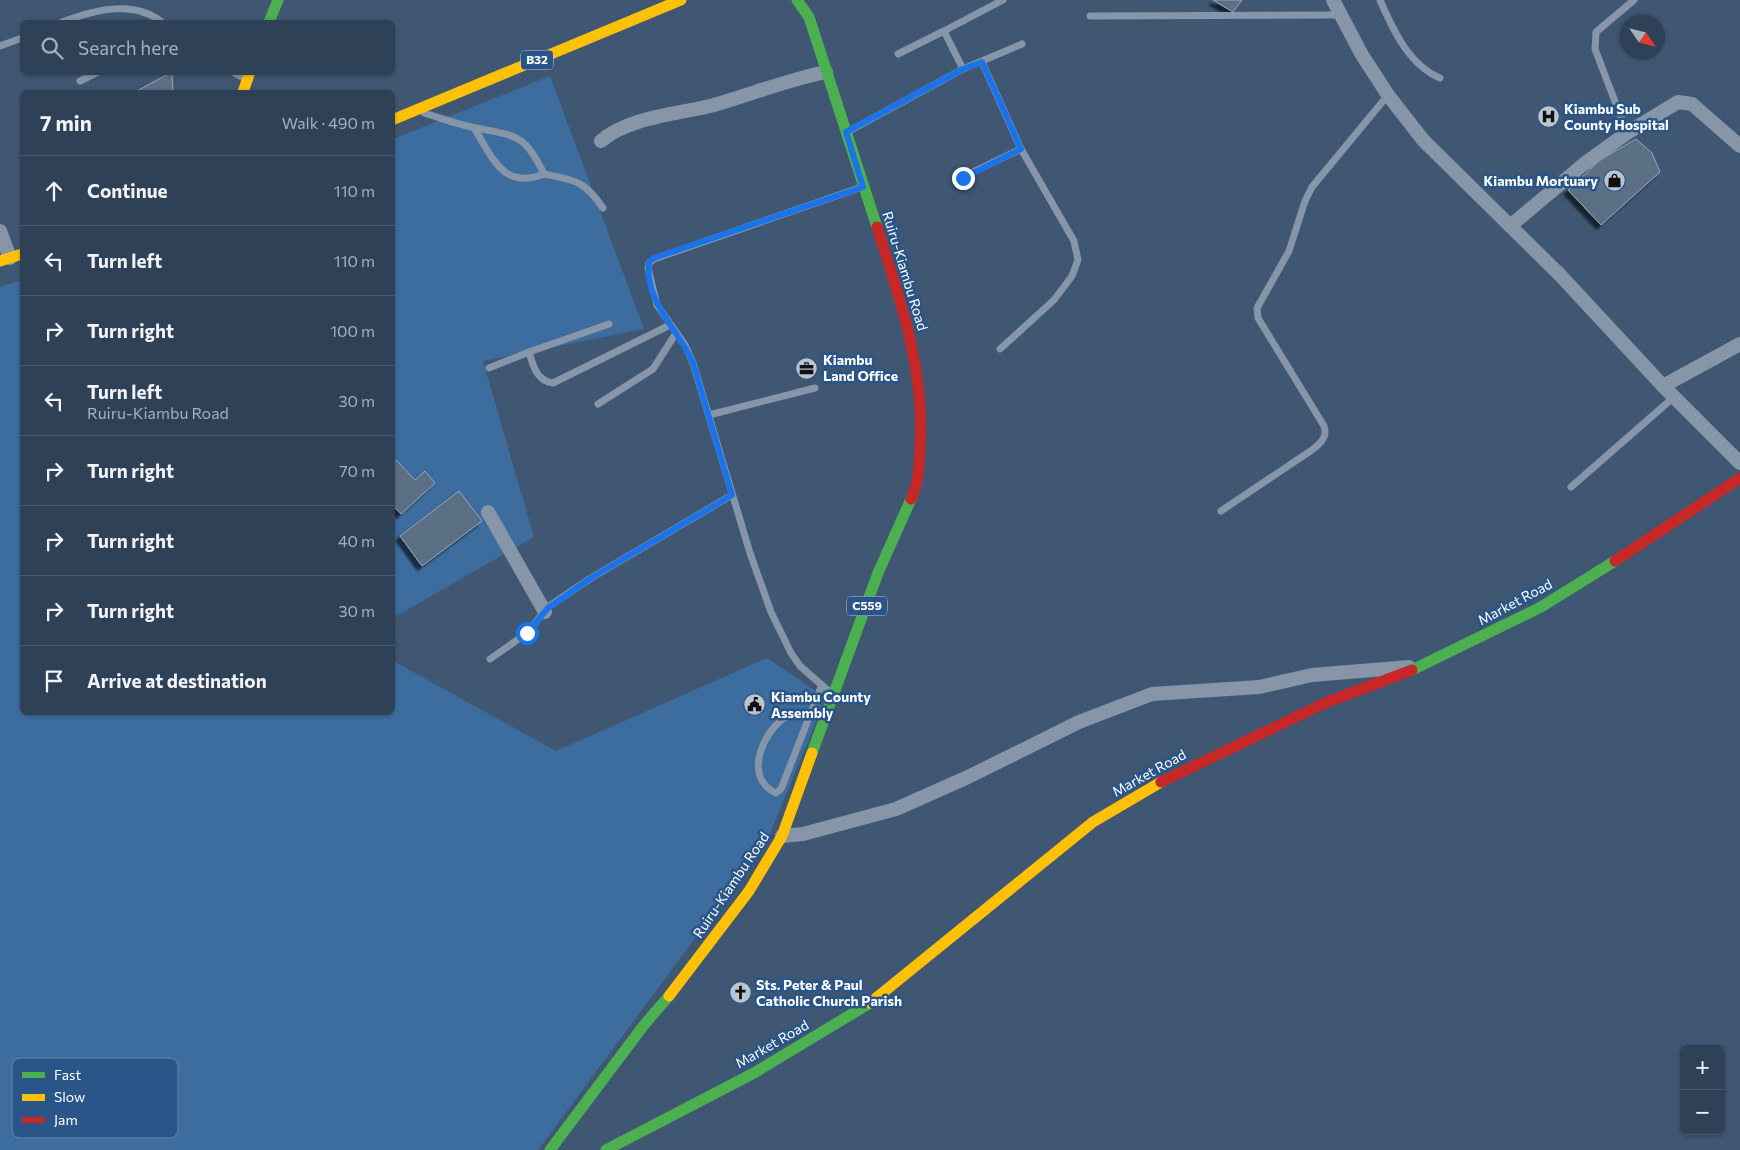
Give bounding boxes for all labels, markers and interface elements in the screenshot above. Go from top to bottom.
north arrow [1620,15,1665,60]
search box [20,20,395,75]
icon: search [38,34,66,62]
text: Search here [78,36,178,59]
road number: B32 [521,50,553,70]
place label: Kiambu Sub County Hospital [1564,100,1669,133]
hospital icon: Kiambu Sub County Hospital [1536,105,1560,129]
text: 7 min [40,110,92,135]
text: Walk · 490 m [282,113,375,132]
route end [952,167,975,190]
shop icon: Kiambu Mortuary [1602,169,1626,193]
place label: Kiambu Mortuary [1483,172,1598,189]
icon: ahead [40,177,68,205]
text: Continue [87,179,167,202]
text: 110 m [334,181,375,200]
street label: Ruiru-Kiambu Road [879,209,932,333]
icon: left [40,247,68,275]
text: Turn left [87,249,162,272]
text: 110 m [334,251,375,270]
icon: right [40,317,68,345]
text: Turn right [87,319,174,342]
text: 100 m [330,321,375,340]
place label: Kiambu Land Office [823,351,898,384]
office icon: Kiambu Land Office [795,356,819,380]
text: Turn left [87,380,162,403]
icon: left [40,387,68,415]
text: 30 m [338,391,375,410]
text: Ruiru-Kiambu Road [87,403,229,422]
icon: right [40,457,68,485]
text: Turn right [87,459,174,482]
text: 70 m [339,461,375,480]
icon: right [40,527,68,555]
text: Turn right [87,529,174,552]
text: 40 m [338,531,375,550]
street label: Market Road [1475,575,1555,628]
road number: C559 [847,596,887,616]
icon: right [40,597,68,625]
text: Turn right [87,599,174,622]
text: 30 m [338,601,375,620]
route start [516,622,539,645]
icon: arrive [40,667,68,695]
text: Arrive at destination [87,669,267,692]
place label: Kiambu County Assembly [771,688,871,721]
public building icon: Kiambu County Assembly [743,693,767,717]
street label: Market Road [1109,745,1189,800]
street label: Ruiru-Kiambu Road [689,829,772,941]
place label: Sts. Peter & Paul Catholic Church Parish [756,976,902,1009]
church icon: Sts. Peter & Paul Catholic Church Parish [728,981,752,1005]
street label: Market Road [732,1016,811,1071]
map controls [1680,1045,1725,1135]
button: + [1680,1045,1725,1090]
legend [12,1058,178,1138]
text: Fast [54,1066,81,1083]
text: Slow [54,1088,85,1105]
button: − [1680,1090,1725,1135]
text: Jam [54,1111,78,1128]

